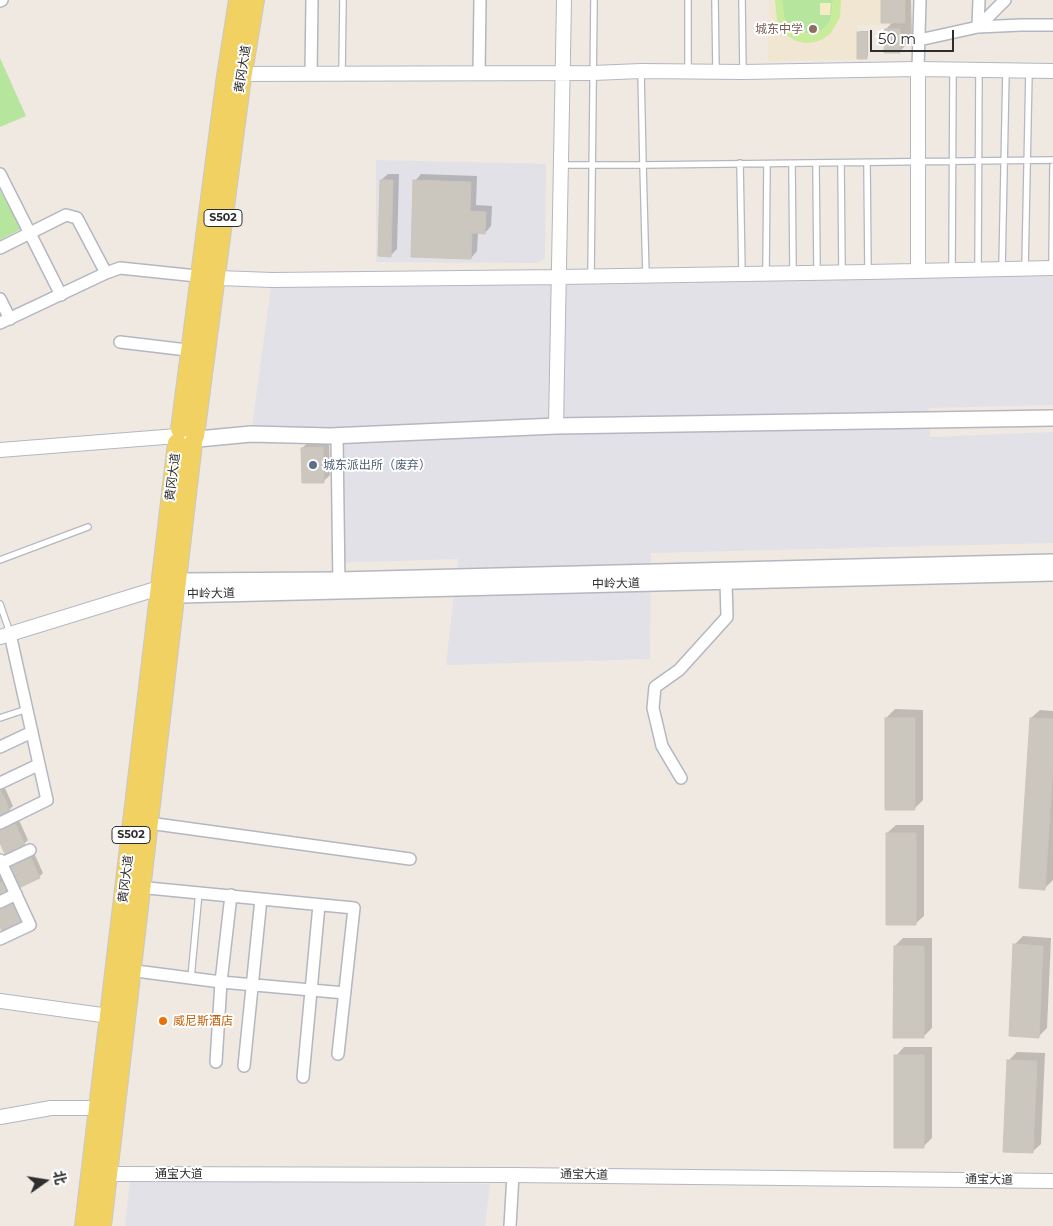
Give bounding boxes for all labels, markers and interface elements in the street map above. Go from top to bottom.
scale bar [873,20,957,52]
place label: 城东中学 [755,22,803,36]
marker: 城东中学 [807,23,819,35]
text: 50 m [878,29,916,48]
street label: 黄冈大道 [232,44,254,94]
road number: S502 [204,210,242,227]
street label: 黄冈大道 [163,452,183,502]
place label: 城东派出所（废弃） [323,458,431,472]
marker: 城东派出所（废弃） [307,459,319,471]
street label: 中岭大道 [592,576,640,592]
street label: 中岭大道 [187,586,235,602]
road number: S502 [112,826,150,844]
street label: 黄冈大道 [116,854,136,904]
place label: 威尼斯酒店 [173,1014,233,1028]
marker: 威尼斯酒店 [157,1015,169,1027]
north arrow [20,1156,70,1206]
street label: 通宝大道 [155,1167,203,1181]
street label: 通宝大道 [560,1167,608,1183]
text: 北 [49,1169,70,1186]
street label: 通宝大道 [965,1172,1013,1188]

